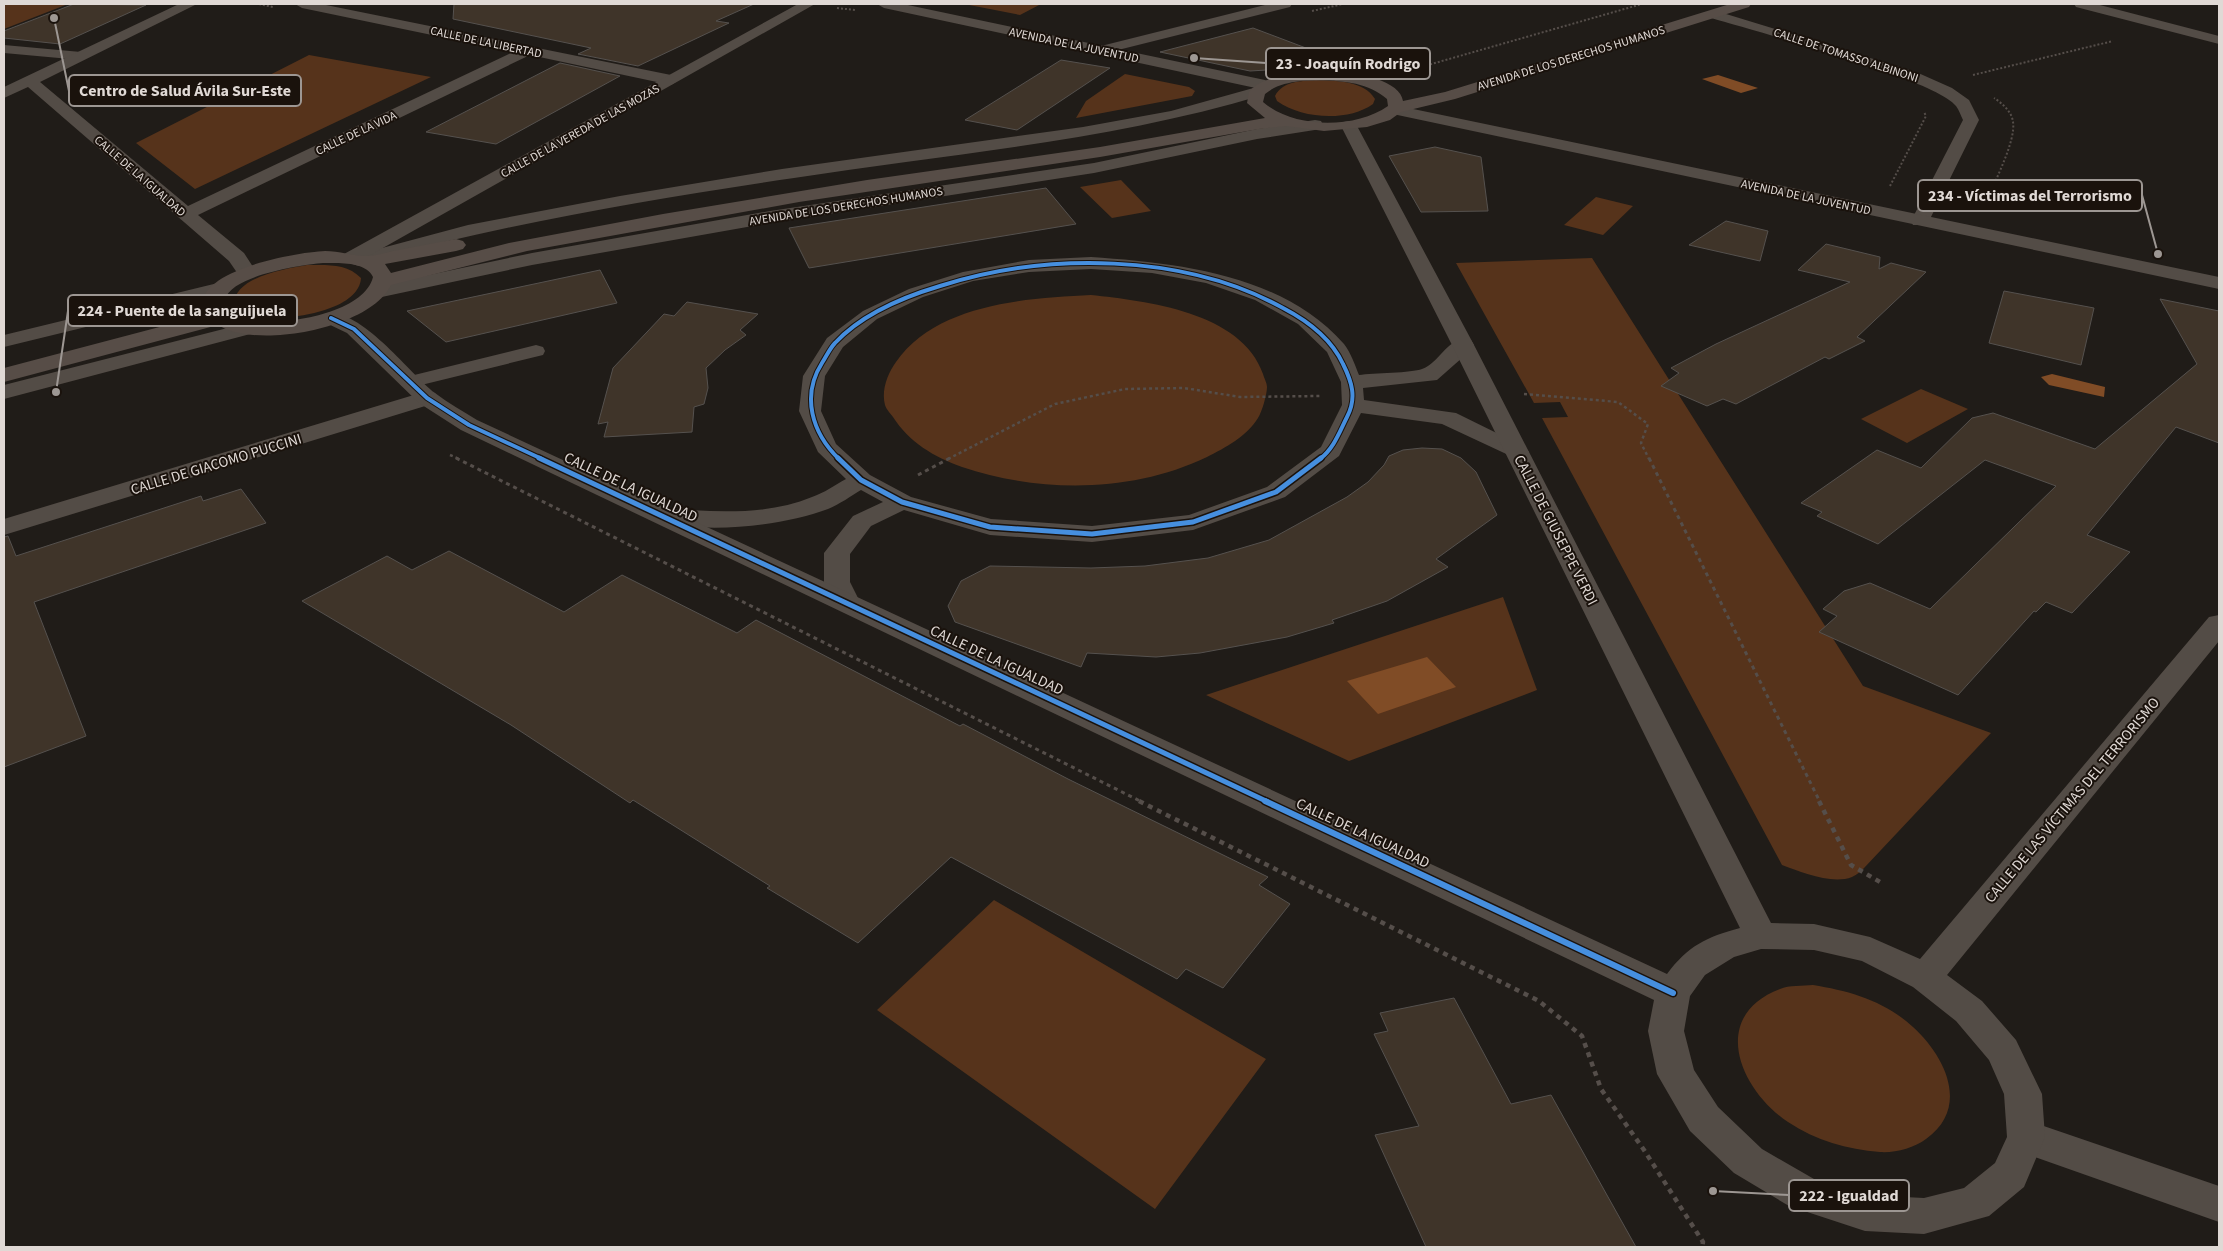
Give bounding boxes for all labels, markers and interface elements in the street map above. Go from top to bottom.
street label: CALLE DE LA LIBERTAD [429,22,543,63]
street label: AVENIDA DE LOS DERECHOS HUMANOS [1475,22,1667,95]
street label: AVENIDA DE LA JUVENTUD [1008,23,1140,68]
street label: CALLE DE TOMASSO ALBINONI [1771,24,1920,87]
callout: 23 - Joaquín Rodrigo [1266,48,1430,79]
text: 23 - Joaquín Rodrigo [1276,53,1420,75]
callout: Centro de Salud Ávila Sur-Este [69,75,301,106]
text: Centro de Salud Ávila Sur-Este [79,80,291,102]
street label: CALLE DE LA VEREDA DE LAS MOZAS [498,80,663,182]
street label: CALLE DE LA VIDA [313,107,400,160]
street label: CALLE DE LA IGUALDAD [90,132,189,221]
street label: AVENIDA DE LA JUVENTUD [1740,175,1872,220]
callout: 234 - Víctimas del Terrorismo [1918,180,2142,211]
street label: AVENIDA DE LOS DERECHOS HUMANOS [748,183,944,230]
text: 234 - Víctimas del Terrorismo [1928,185,2132,207]
callout: 224 - Puente de la sanguijuela [68,295,297,326]
text: 224 - Puente de la sanguijuela [78,300,286,322]
street label: CALLE DE GIACOMO PUCCINI [128,428,304,501]
street label: CALLE DE LA IGUALDAD [561,447,701,528]
street label: CALLE DE GIUSEPPE VERDI [1508,451,1603,609]
street label: CALLE DE LA IGUALDAD [927,620,1067,701]
street label: CALLE DE LAS VÍCTIMAS DEL TERRORISMO [1980,693,2165,908]
street label: CALLE DE LA IGUALDAD [1293,793,1433,874]
callout: 222 - Igualdad [1789,1180,1909,1211]
text: 222 - Igualdad [1799,1185,1899,1207]

